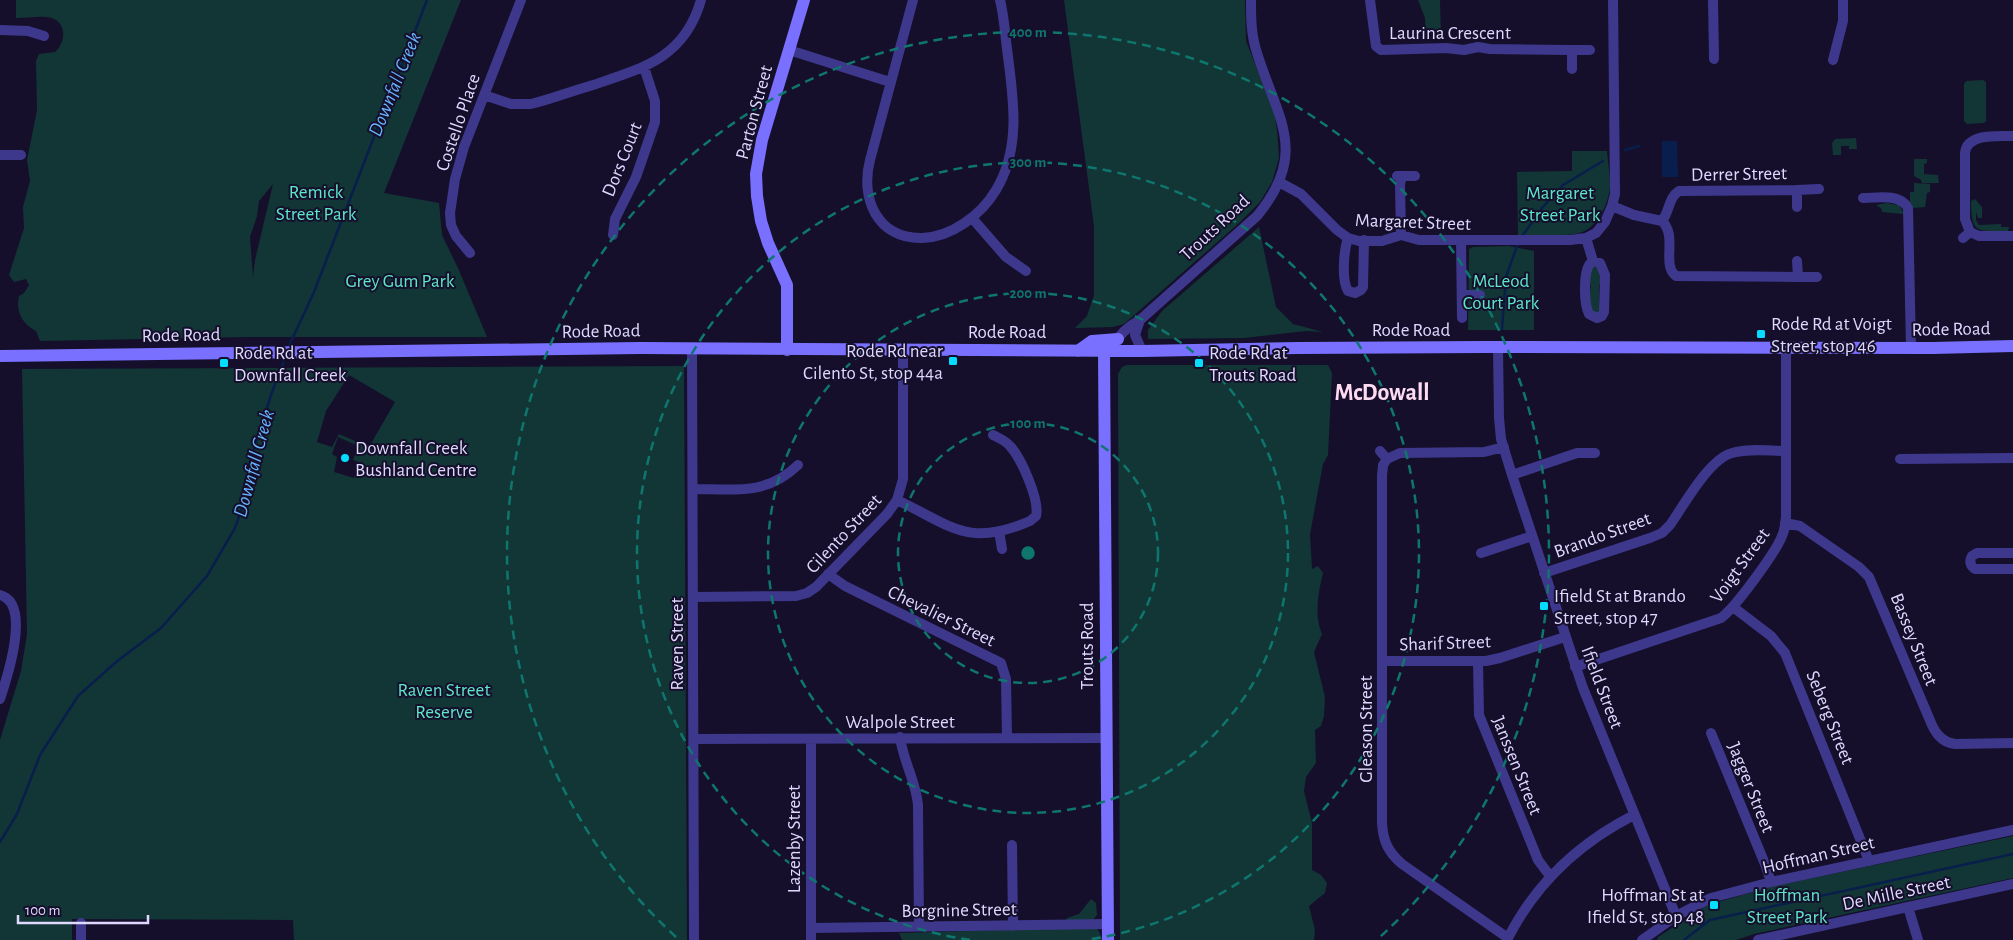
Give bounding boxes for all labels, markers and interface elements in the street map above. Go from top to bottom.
street label: Laurina Crescent [1389,24,1511,43]
text: 400 m [1009,25,1047,40]
water label: Downfall Creek [365,29,425,139]
street label: Parton Street [733,63,776,162]
street label: Costello Place [433,71,484,174]
street label: Dors Court [599,120,646,199]
text: 300 m [1010,155,1046,170]
street label: Derrer Street [1691,164,1787,185]
park label: Remick Street Park [276,183,357,224]
park label: Margaret Street Park [1520,184,1601,225]
street label: Trouts Road [1177,191,1254,265]
street label: Margaret Street [1355,211,1471,234]
park label: Grey Gum Park [346,272,455,291]
park label: McLeod Court Park [1463,272,1540,313]
text: 200 m [1009,286,1047,301]
place label: Rode Rd at Voigt Street, stop 46 [1771,315,1892,356]
street label: Rode Road [1912,319,1991,340]
street label: Rode Road [562,321,641,342]
street label: Rode Road [1372,321,1451,340]
street label: Rode Road [968,323,1047,342]
street label: Rode Road [142,325,221,346]
marker: Rode Rd at Voigt Street, stop 46 [1755,328,1767,340]
place label: Rode Rd near Cilento St, stop 44a [803,342,943,383]
place label: Rode Rd at Downfall Creek [234,344,347,385]
place label: Rode Rd at Trouts Road [1209,344,1296,385]
marker: Rode Rd near Cilento St, stop 44a [947,355,959,367]
marker: Rode Rd at Downfall Creek [218,357,230,369]
marker: Rode Rd at Trouts Road [1193,357,1205,369]
district label: McDowall [1334,381,1430,405]
water label: Downfall Creek [230,407,278,519]
text: 100 m [1010,416,1046,431]
place label: Downfall Creek Bushland Centre [355,439,477,480]
marker: Downfall Creek Bushland Centre [339,452,351,464]
street label: Cilento Street [803,491,885,577]
street label: Brando Street [1552,509,1653,562]
street label: Voigt Street [1707,525,1773,607]
centre of rings [1019,544,1037,562]
street label: Chevalier Street [885,582,998,651]
place label: Ifield St at Brando Street, stop 47 [1554,587,1686,628]
street label: Bassey Street [1886,591,1941,688]
street label: Raven Street [668,598,687,690]
marker: Ifield St at Brando Street, stop 47 [1538,600,1550,612]
street label: Trouts Road [1078,602,1097,690]
street label: Sharif Street [1399,632,1491,655]
street label: Ifield Street [1577,644,1626,731]
street label: Seberg Street [1802,668,1857,767]
street label: Gleason Street [1357,675,1376,783]
park label: Raven Street Reserve [398,681,490,722]
street label: Walpole Street [845,713,955,732]
street label: Janssen Street [1488,714,1545,818]
street label: Jagger Street [1724,740,1777,835]
street label: Lazenby Street [785,785,804,893]
street label: Hoffman Street [1760,833,1876,878]
street label: De Mille Street [1841,873,1952,914]
place label: Hoffman St at Ifield St, stop 48 [1587,886,1704,927]
park label: Hoffman Street Park [1747,886,1828,927]
scale bar [18,892,148,924]
marker: Hoffman St at Ifield St, stop 48 [1708,899,1720,911]
street label: Borgnine Street [901,900,1017,921]
text: 100 m [25,903,60,918]

